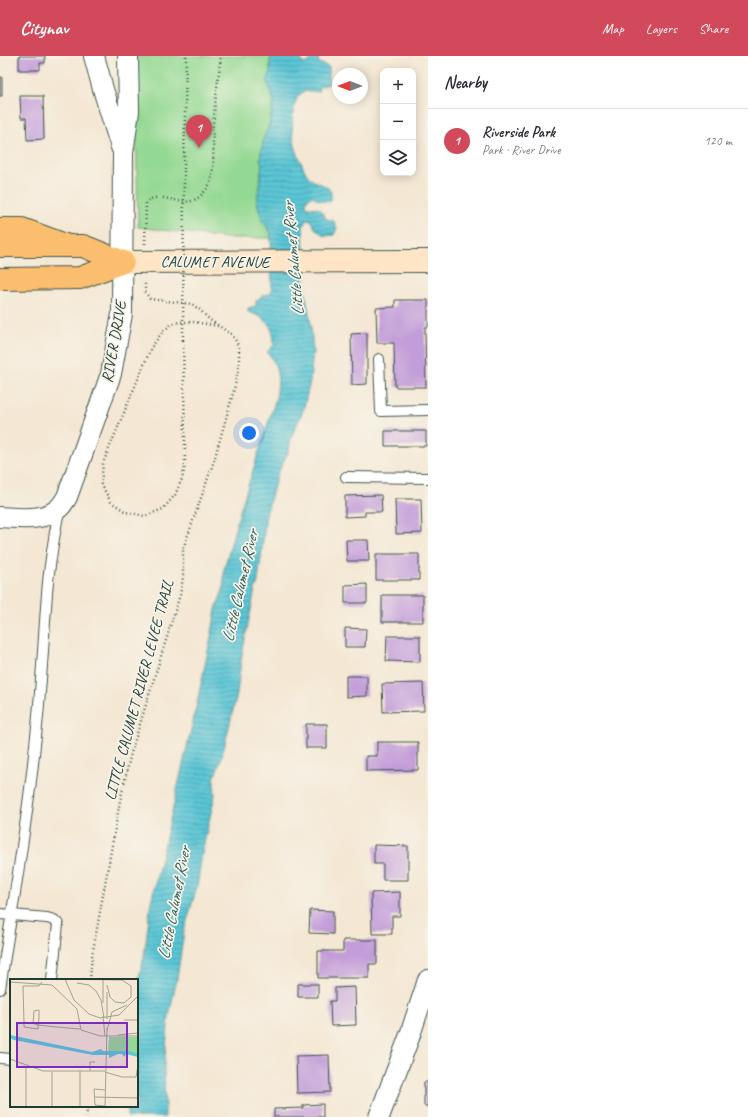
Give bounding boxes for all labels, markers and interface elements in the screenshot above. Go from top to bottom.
text: Citynav [20,16,68,40]
text: Map [602,20,624,37]
text: Layers [646,20,677,37]
text: Share [699,20,728,37]
north arrow [332,68,368,104]
map controls [380,68,416,176]
button: + [380,68,416,104]
text: Nearby [444,72,487,93]
button: − [380,104,416,140]
pin: 1 [186,115,212,148]
text: Riverside Park [482,123,555,142]
text: 1 [454,133,460,149]
text: 120 m [704,133,732,149]
button: layers [380,140,416,176]
text: Park · River Drive [482,142,560,158]
water label: Little Calumet River [277,199,308,317]
street label: CALUMET AVENUE [161,252,272,272]
street label: RIVER DRIVE [97,297,131,384]
your location [239,423,259,443]
water label: Little Calumet River [217,525,264,644]
street label: LITTLE CALUMET RIVER LEVEE TRAIL [100,577,178,802]
water label: Little Calumet River [153,842,196,961]
inset map [10,979,138,1107]

